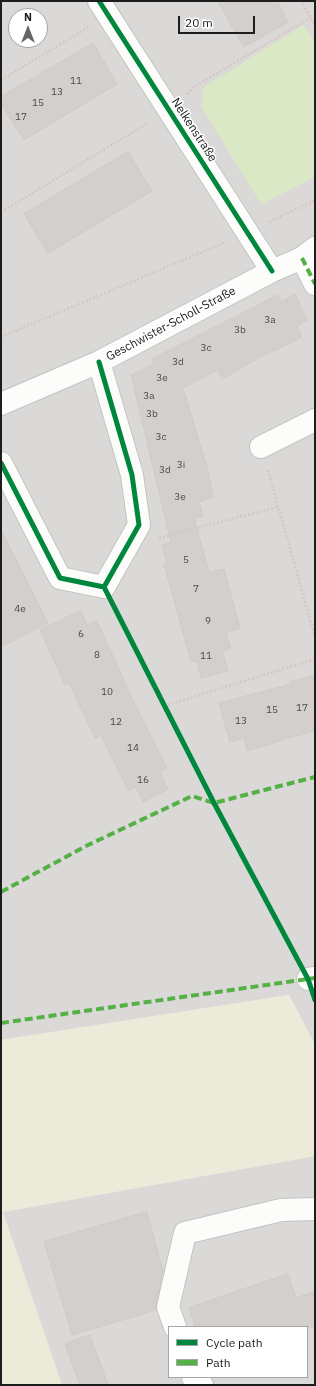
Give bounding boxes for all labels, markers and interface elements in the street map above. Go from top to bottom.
north arrow [8,8,48,48]
scale bar [180,8,257,34]
text: N [24,10,32,24]
text: 20 m [185,15,213,30]
house number: 11 [70,75,82,87]
house number: 13 [51,86,63,98]
street label: Nelkenstraße [168,96,220,164]
house number: 15 [32,97,44,109]
house number: 17 [15,111,27,123]
street label: Geschwister-Scholl-Straße [104,284,238,364]
house number: 3a [264,314,276,326]
house number: 3b [234,324,246,336]
house number: 3c [200,342,212,354]
house number: 3d [172,356,184,368]
house number: 3e [156,372,168,384]
house number: 3a [143,390,155,402]
house number: 3b [146,408,158,420]
house number: 3c [155,431,167,443]
house number: 3i [177,459,185,471]
house number: 3d [159,464,171,476]
house number: 3e [174,491,186,503]
house number: 5 [183,554,189,566]
house number: 7 [193,583,199,595]
house number: 4e [14,603,26,615]
house number: 9 [205,615,211,627]
house number: 6 [78,628,84,640]
house number: 8 [94,649,100,661]
house number: 11 [200,650,212,662]
house number: 10 [101,686,113,698]
house number: 17 [296,702,308,714]
house number: 15 [266,704,278,716]
house number: 13 [235,715,247,727]
house number: 12 [110,716,122,728]
house number: 14 [127,742,139,754]
house number: 16 [137,774,149,786]
legend [168,1326,308,1378]
text: Cycle path [206,1335,263,1350]
text: Path [206,1355,231,1370]

